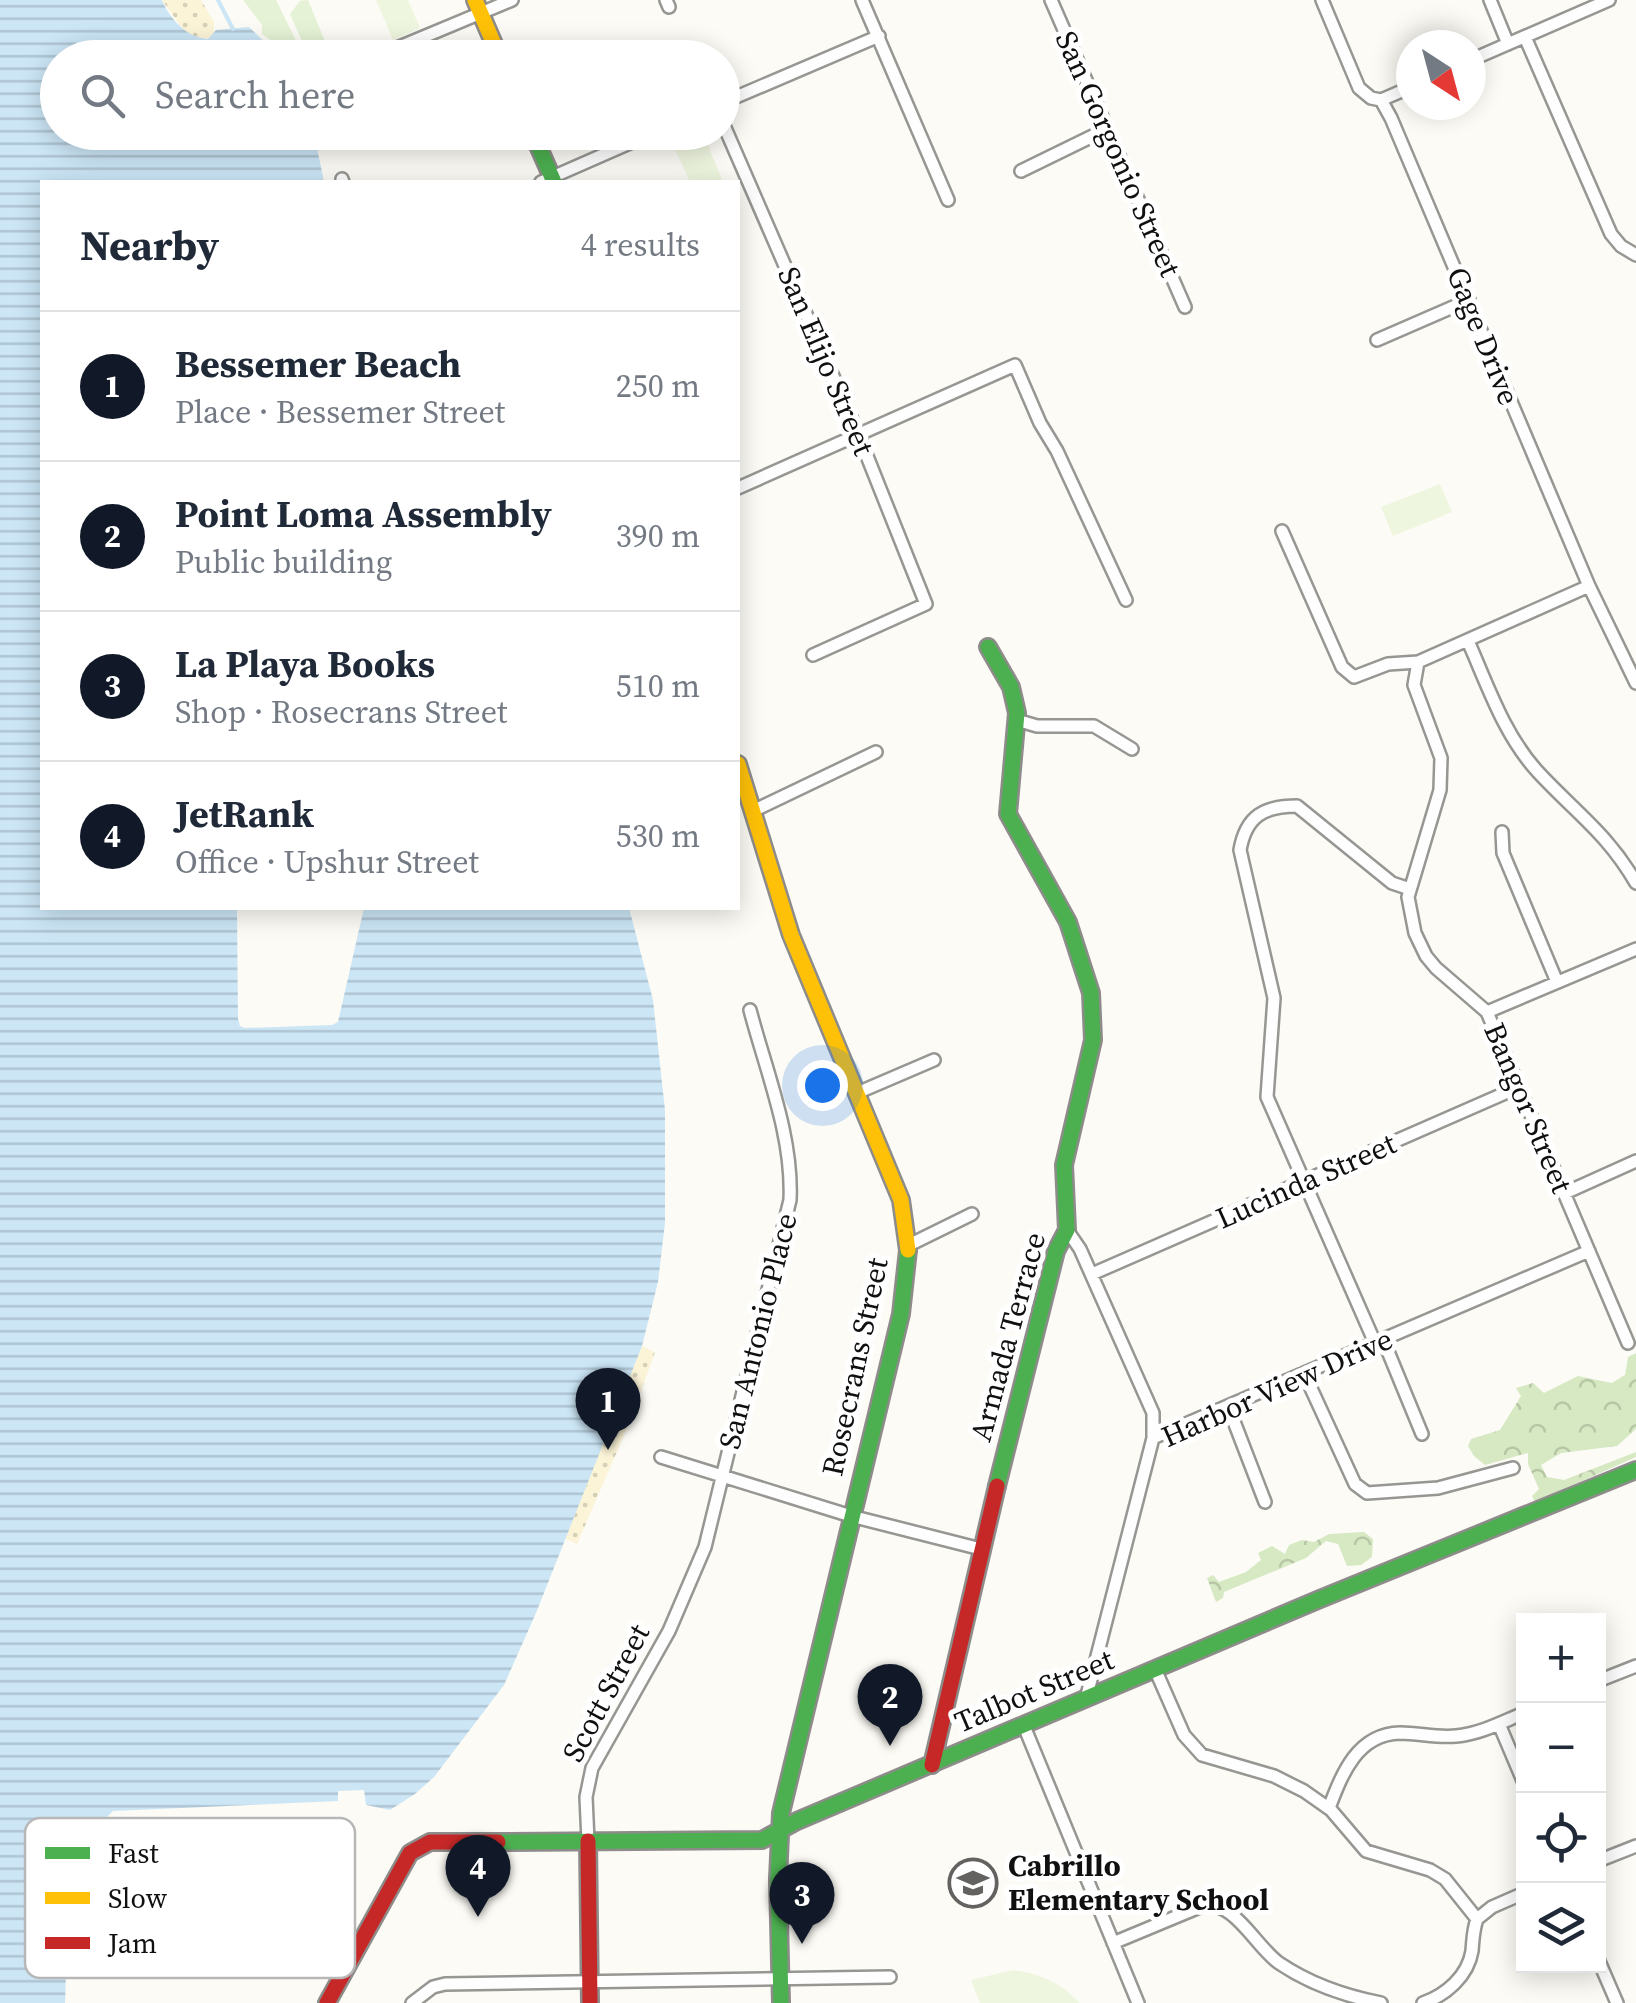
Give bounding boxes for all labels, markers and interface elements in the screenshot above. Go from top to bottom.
street label: San Gorgonio Street [1046,24,1191,283]
north arrow [1396,30,1486,120]
search box [40,40,740,150]
icon: search [75,68,130,123]
text: Search here [155,69,355,121]
text: Nearby [80,216,219,274]
text: 4 results [581,223,700,267]
street label: San Elijo Street [768,260,885,462]
street label: Gage Drive [1437,261,1530,411]
text: Bessemer Beach [175,338,461,390]
text: 1 [104,364,121,408]
text: 250 m [616,364,700,408]
text: Place · Bessemer Street [175,390,505,434]
text: Point Loma Assembly [175,488,552,540]
text: 2 [104,514,121,558]
text: 390 m [616,514,700,558]
text: Public building [175,540,392,584]
text: La Playa Books [175,638,435,690]
text: 3 [104,664,121,708]
text: 510 m [616,664,700,708]
text: Shop · Rosecrans Street [175,690,507,734]
text: JetRank [175,788,314,840]
text: 4 [104,814,121,858]
text: 530 m [616,814,700,858]
text: Office · Upshur Street [175,840,479,884]
street label: Bangor Street [1474,1016,1583,1199]
your location [797,1060,848,1111]
street label: Lucinda Street [1209,1123,1402,1238]
street label: San Antonio Place [708,1209,807,1453]
street label: Armada Terrace [960,1228,1055,1446]
street label: Rosecrans Street [811,1254,898,1480]
street label: Harbor View Drive [1155,1318,1399,1457]
pin: 1 [576,1368,640,1450]
map controls [1516,1613,1606,1973]
button: + [1516,1613,1606,1703]
street label: Scott Street [552,1616,659,1769]
street label: Talbot Street [948,1639,1120,1742]
pin: 2 [858,1664,922,1746]
button: − [1516,1703,1606,1793]
button: locate [1516,1793,1606,1883]
legend [25,1818,355,1978]
text: Fast [108,1834,159,1872]
pin: 4 [446,1834,510,1917]
place label: Cabrillo Elementary School [1008,1845,1269,1920]
school or university icon: Cabrillo Elementary School [947,1857,999,1909]
pin: 3 [770,1862,834,1944]
text: Slow [108,1879,168,1917]
button: layers [1516,1883,1606,1973]
text: Jam [107,1924,157,1962]

